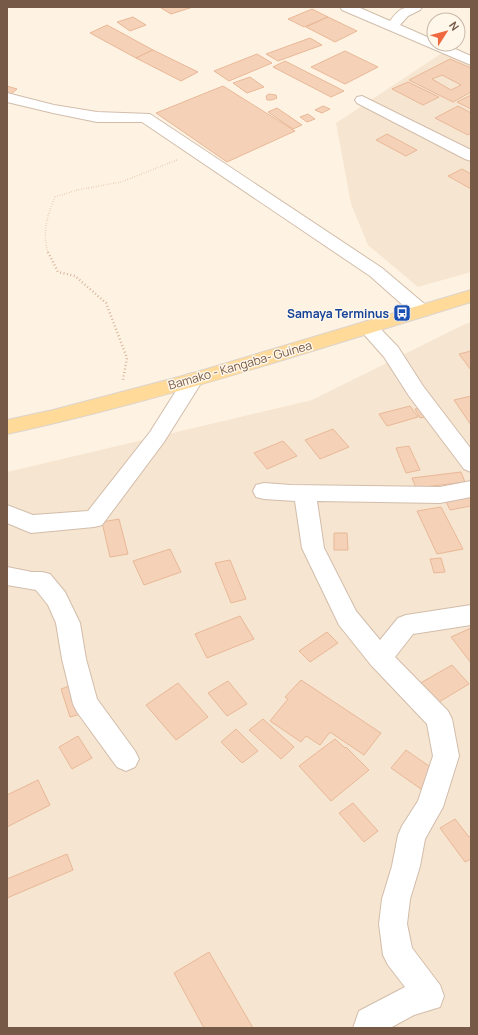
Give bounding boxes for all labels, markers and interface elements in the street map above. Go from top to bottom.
north arrow [426,12,466,52]
text: N [446,18,463,34]
bus stop icon: Samaya Terminus [392,303,412,323]
place label: Samaya Terminus [287,305,389,322]
street label: Bamako - Kangaba- Guinea [166,336,314,394]

